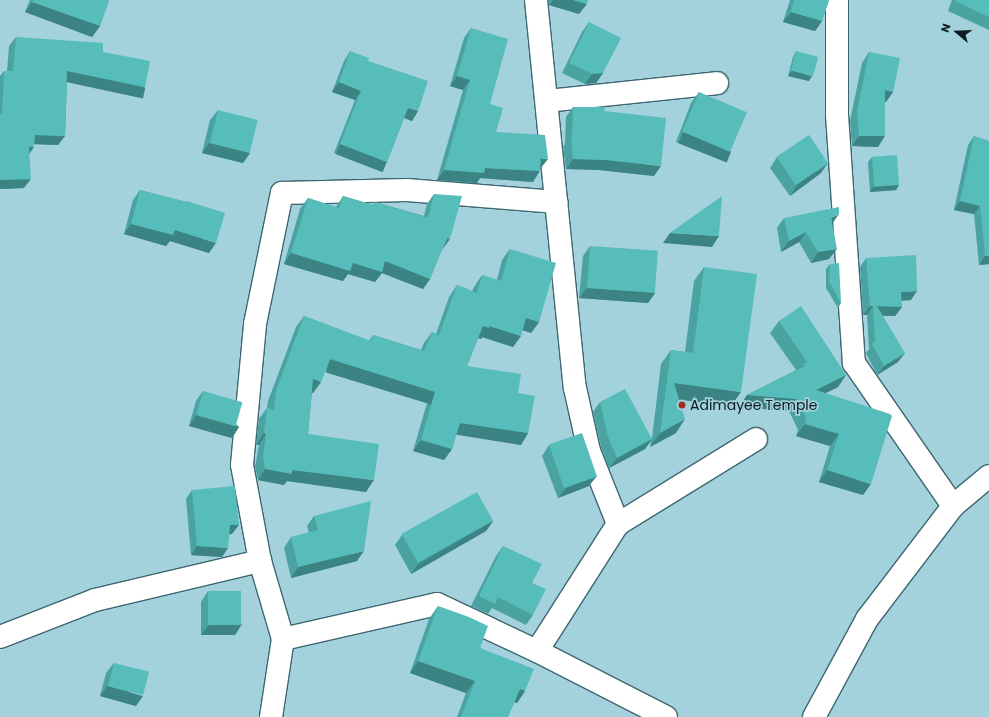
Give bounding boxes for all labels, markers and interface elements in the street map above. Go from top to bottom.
north arrow [937,12,977,52]
text: N [937,22,955,35]
place label: Adimayee Temple [690,397,817,413]
marker: Adimayee Temple [677,400,687,410]

